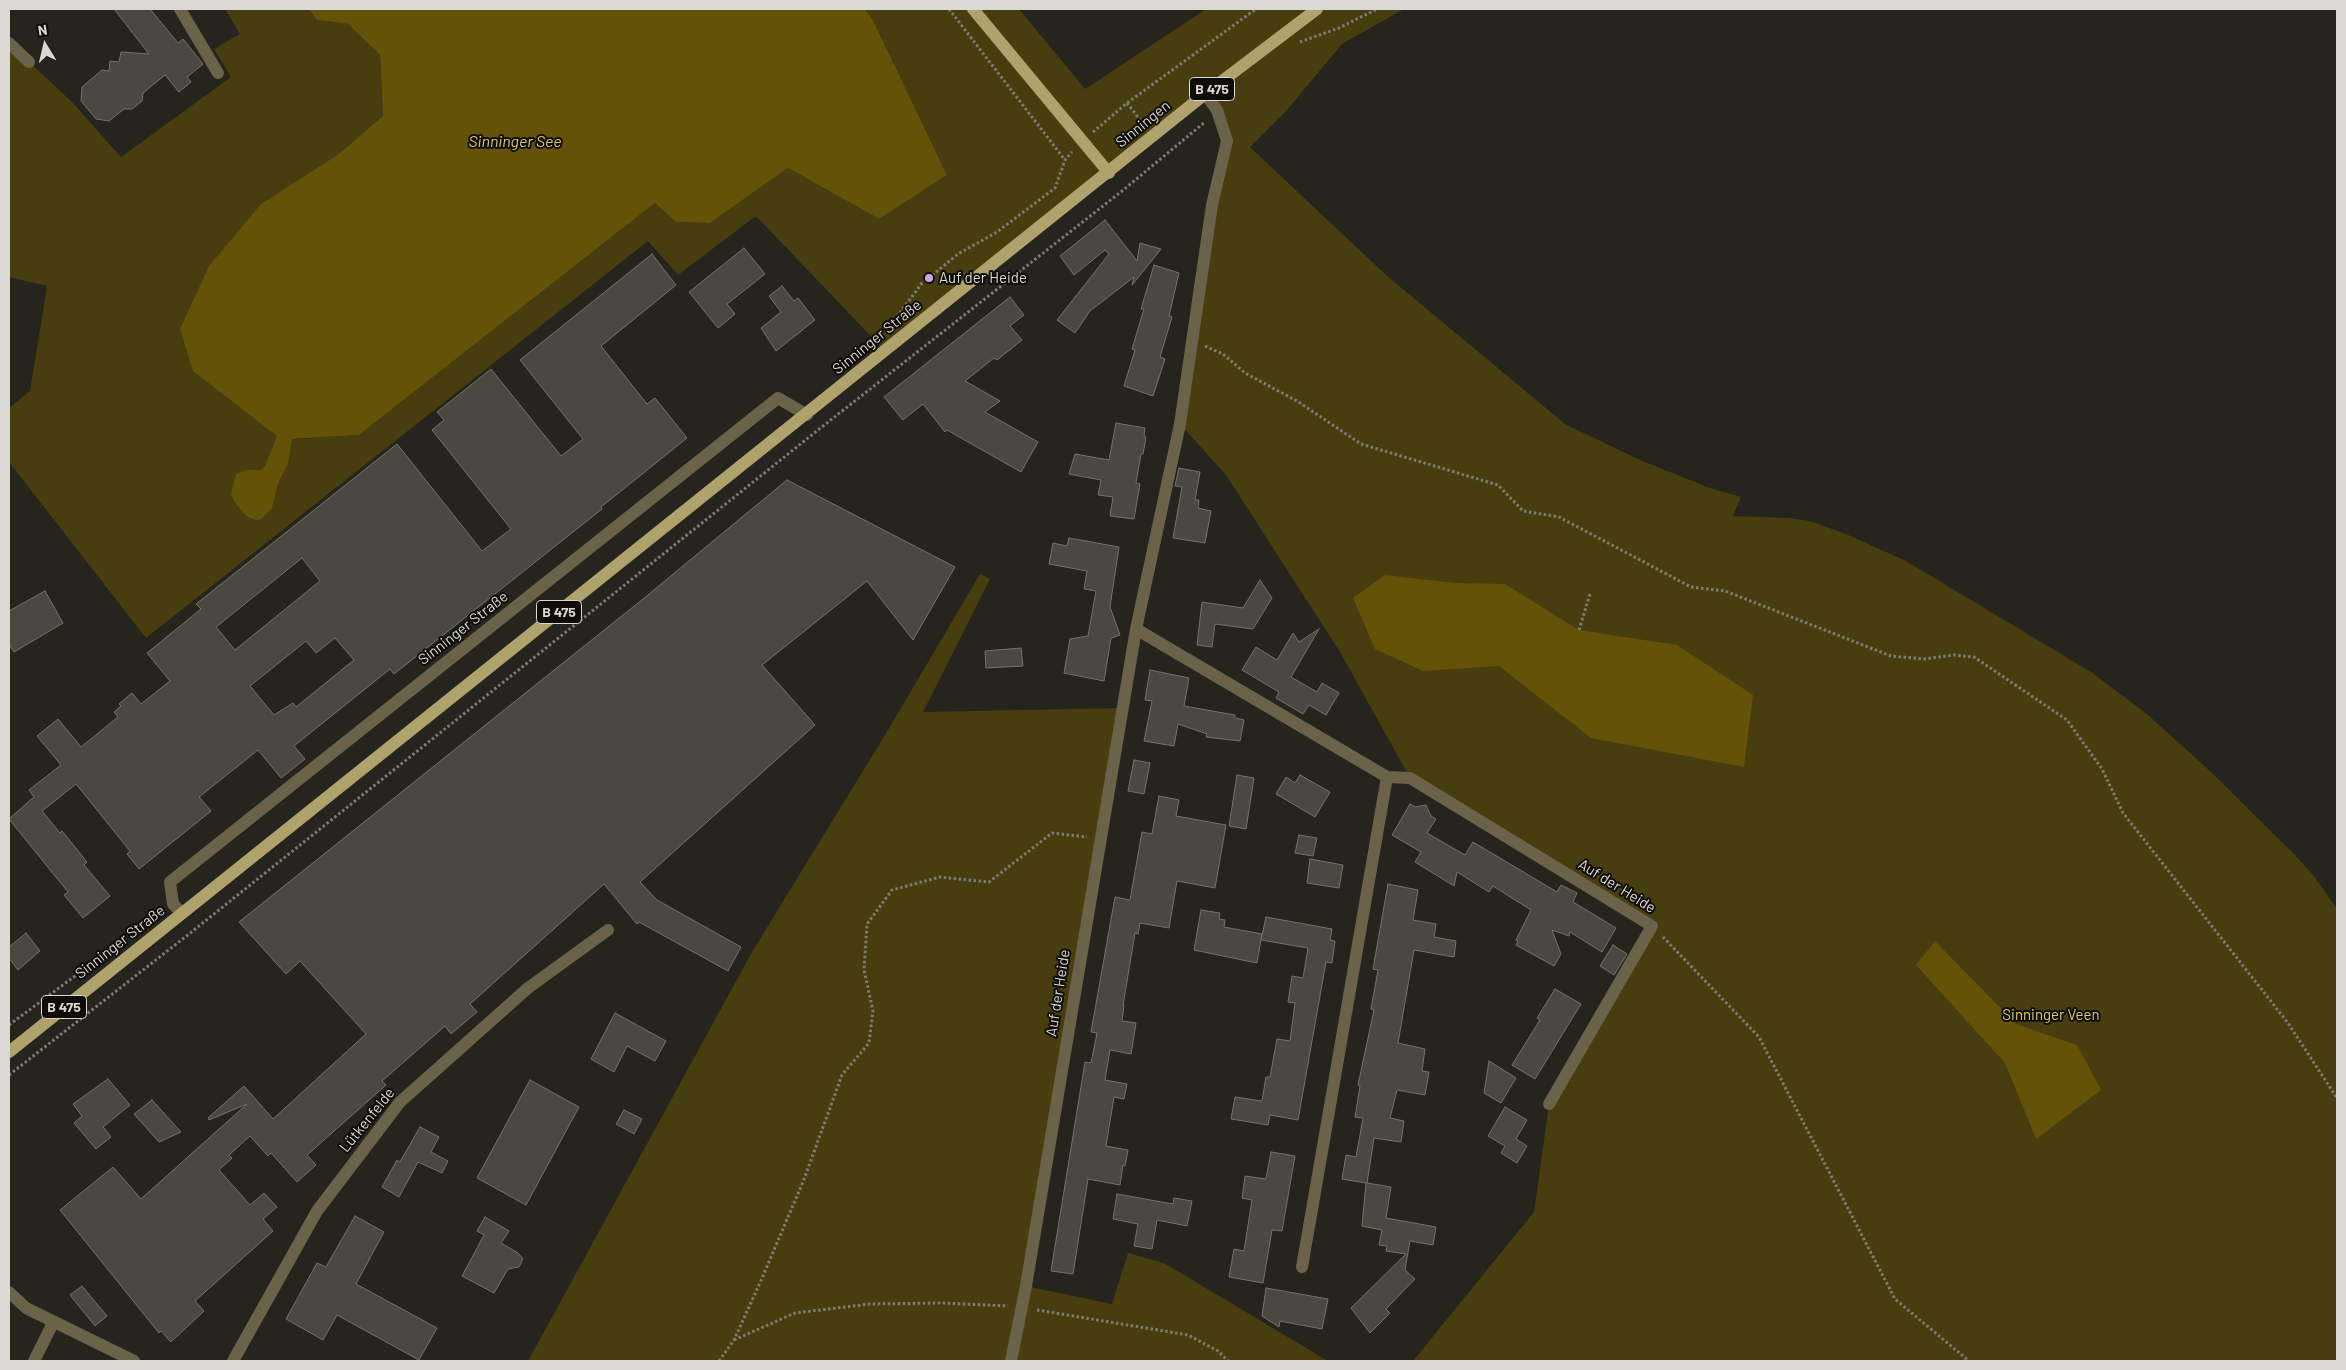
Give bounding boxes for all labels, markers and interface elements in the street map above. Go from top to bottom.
north arrow [20,20,70,70]
text: N [37,21,49,39]
road number: B 475 [1190,78,1234,100]
street label: Sinningen [1112,97,1174,151]
water label: Sinninger See [468,132,562,152]
place label: Auf der Heide [939,269,1027,287]
marker: Auf der Heide [923,272,935,284]
street label: Sinninger Straße [829,296,925,378]
street label: Sinninger Straße [415,587,511,669]
road number: B 475 [536,600,582,624]
street label: Auf der Heide [1575,855,1659,917]
street label: Sinninger Straße [72,901,168,983]
street label: Auf der Heide [1042,948,1074,1038]
road number: B 475 [42,996,86,1019]
park label: Sinninger Veen [2002,1006,2100,1024]
street label: Lütkenfelde [336,1084,398,1156]

